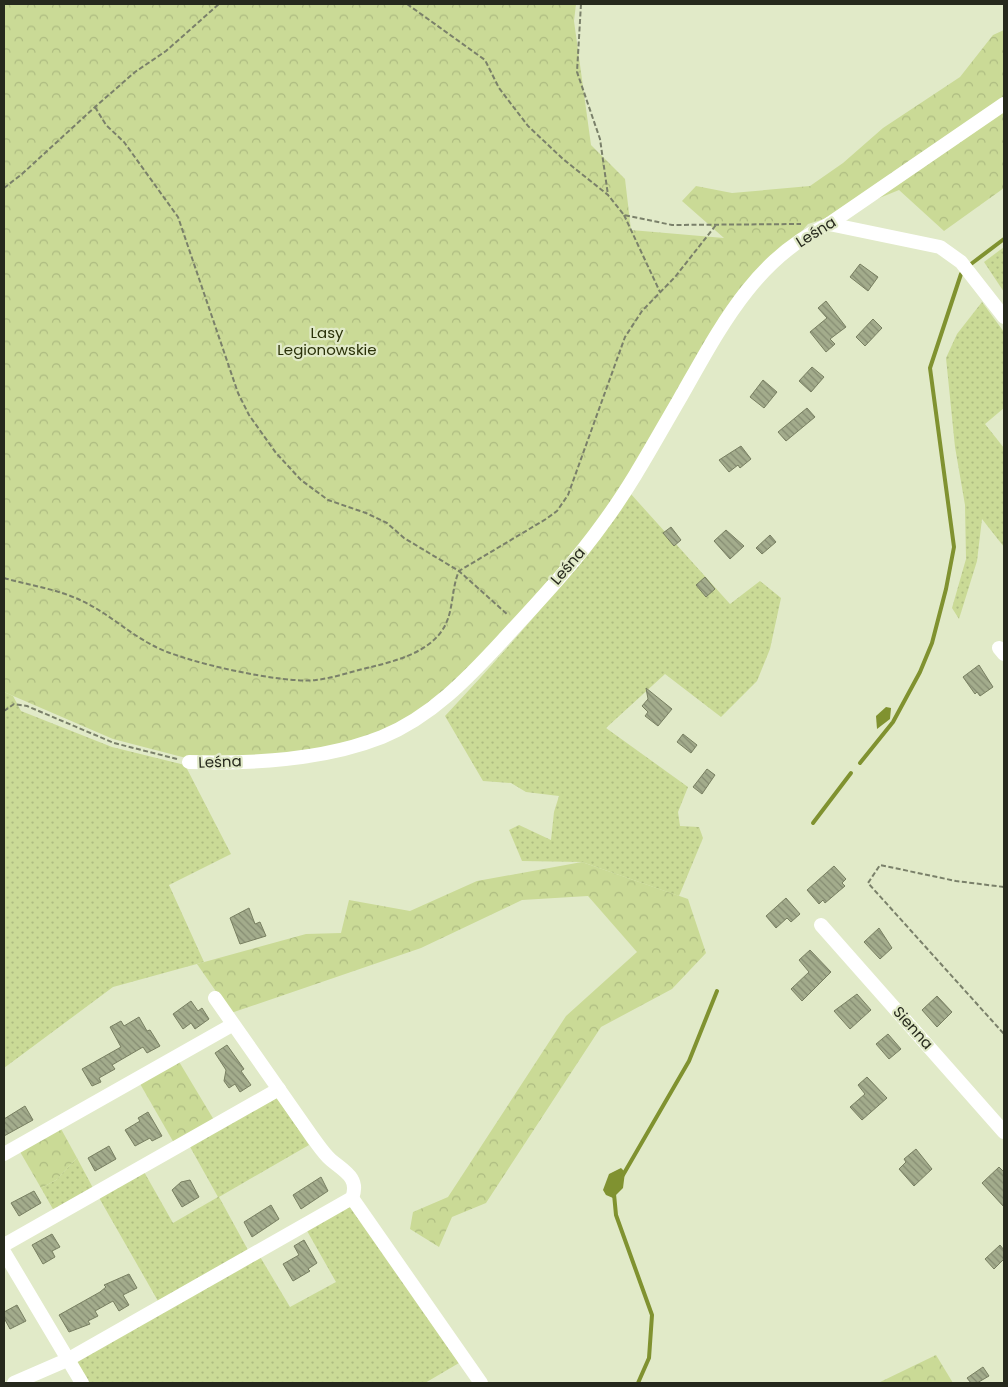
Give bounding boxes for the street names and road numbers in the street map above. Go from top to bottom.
street label: Leśna [792,211,840,252]
street label: Leśna [545,542,590,589]
street label: Leśna [198,750,242,773]
street label: Sienna [888,1002,938,1054]

